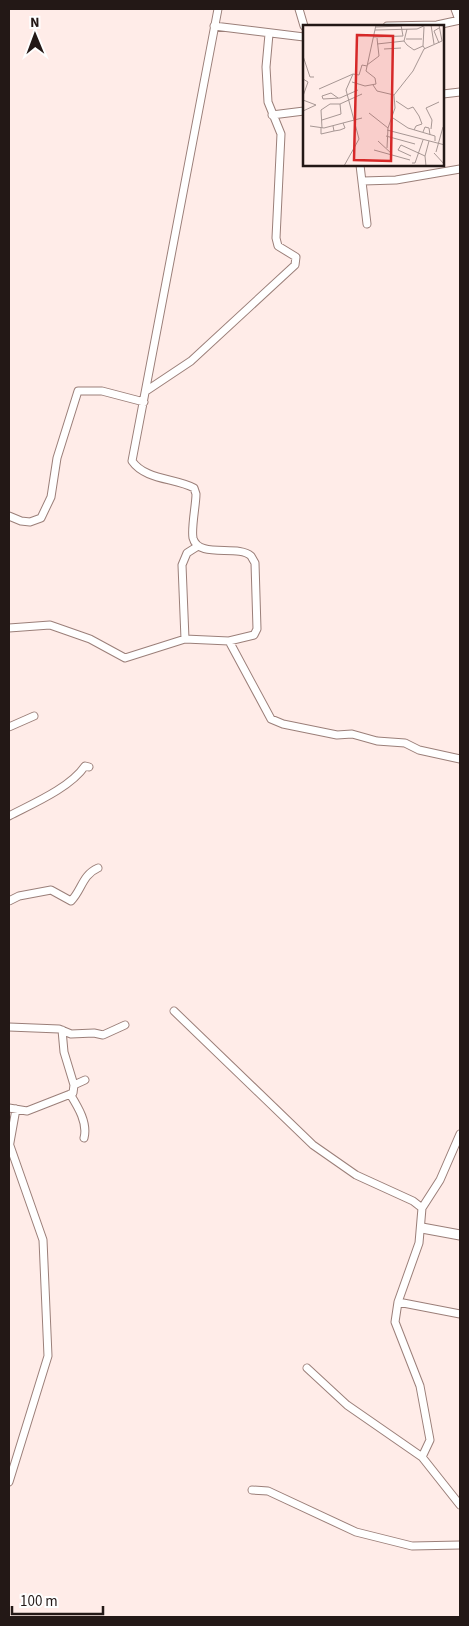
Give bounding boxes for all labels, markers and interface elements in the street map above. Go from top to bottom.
north arrow [10,10,60,60]
text: N [30,13,40,33]
inset map [303,25,444,166]
scale bar [12,1584,104,1616]
text: 100 m [20,1591,58,1612]

